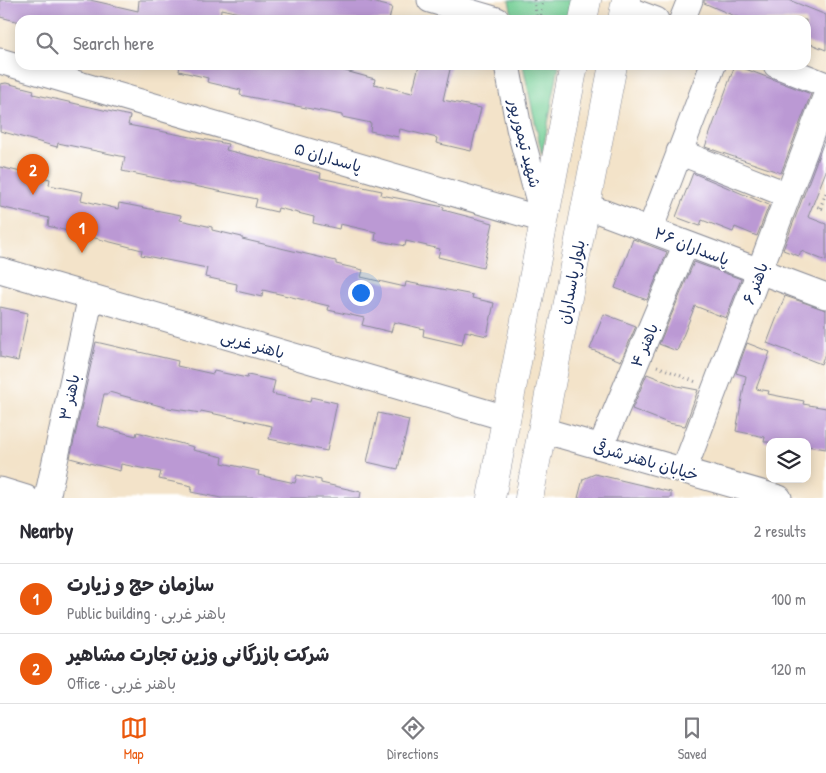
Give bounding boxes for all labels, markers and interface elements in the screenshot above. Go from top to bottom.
search box [15,15,811,70]
icon: search [33,29,61,57]
text: Search here [73,30,154,56]
street label: شهید تیمورپور [503,95,547,190]
street label: پاسداران ۵ [292,137,364,177]
pin: 2 [17,154,49,195]
pin: 1 [66,212,98,253]
street label: پاسداران ۲۶ [651,222,733,270]
street label: بلوار پاسداران [552,238,590,326]
street label: باهنر ۶ [737,259,773,307]
your location [348,280,374,306]
street label: باهنر ۴ [625,320,663,370]
street label: باهنر غربی [219,324,287,364]
street label: باهنر ۳ [53,372,85,422]
street label: خیابان باهنر شرقی [591,434,701,486]
map controls [766,438,811,483]
button: layers [766,438,811,483]
text: Nearby [20,516,73,545]
text: 2 results [754,520,806,542]
text: سازمان حج و زیارت [67,571,214,597]
text: 1 [33,588,39,610]
text: 100 m [771,588,806,610]
text: Public building · باهنر غربی [67,602,226,624]
text: شرکت بازرگانی وزین تجارت مشاهیر [67,641,329,667]
text: 2 [32,658,40,680]
text: 120 m [771,658,806,680]
text: Office · باهنر غربی [67,672,176,694]
tab: Map [120,714,148,763]
tab: Directions [387,714,438,763]
tab: Saved [678,714,706,763]

